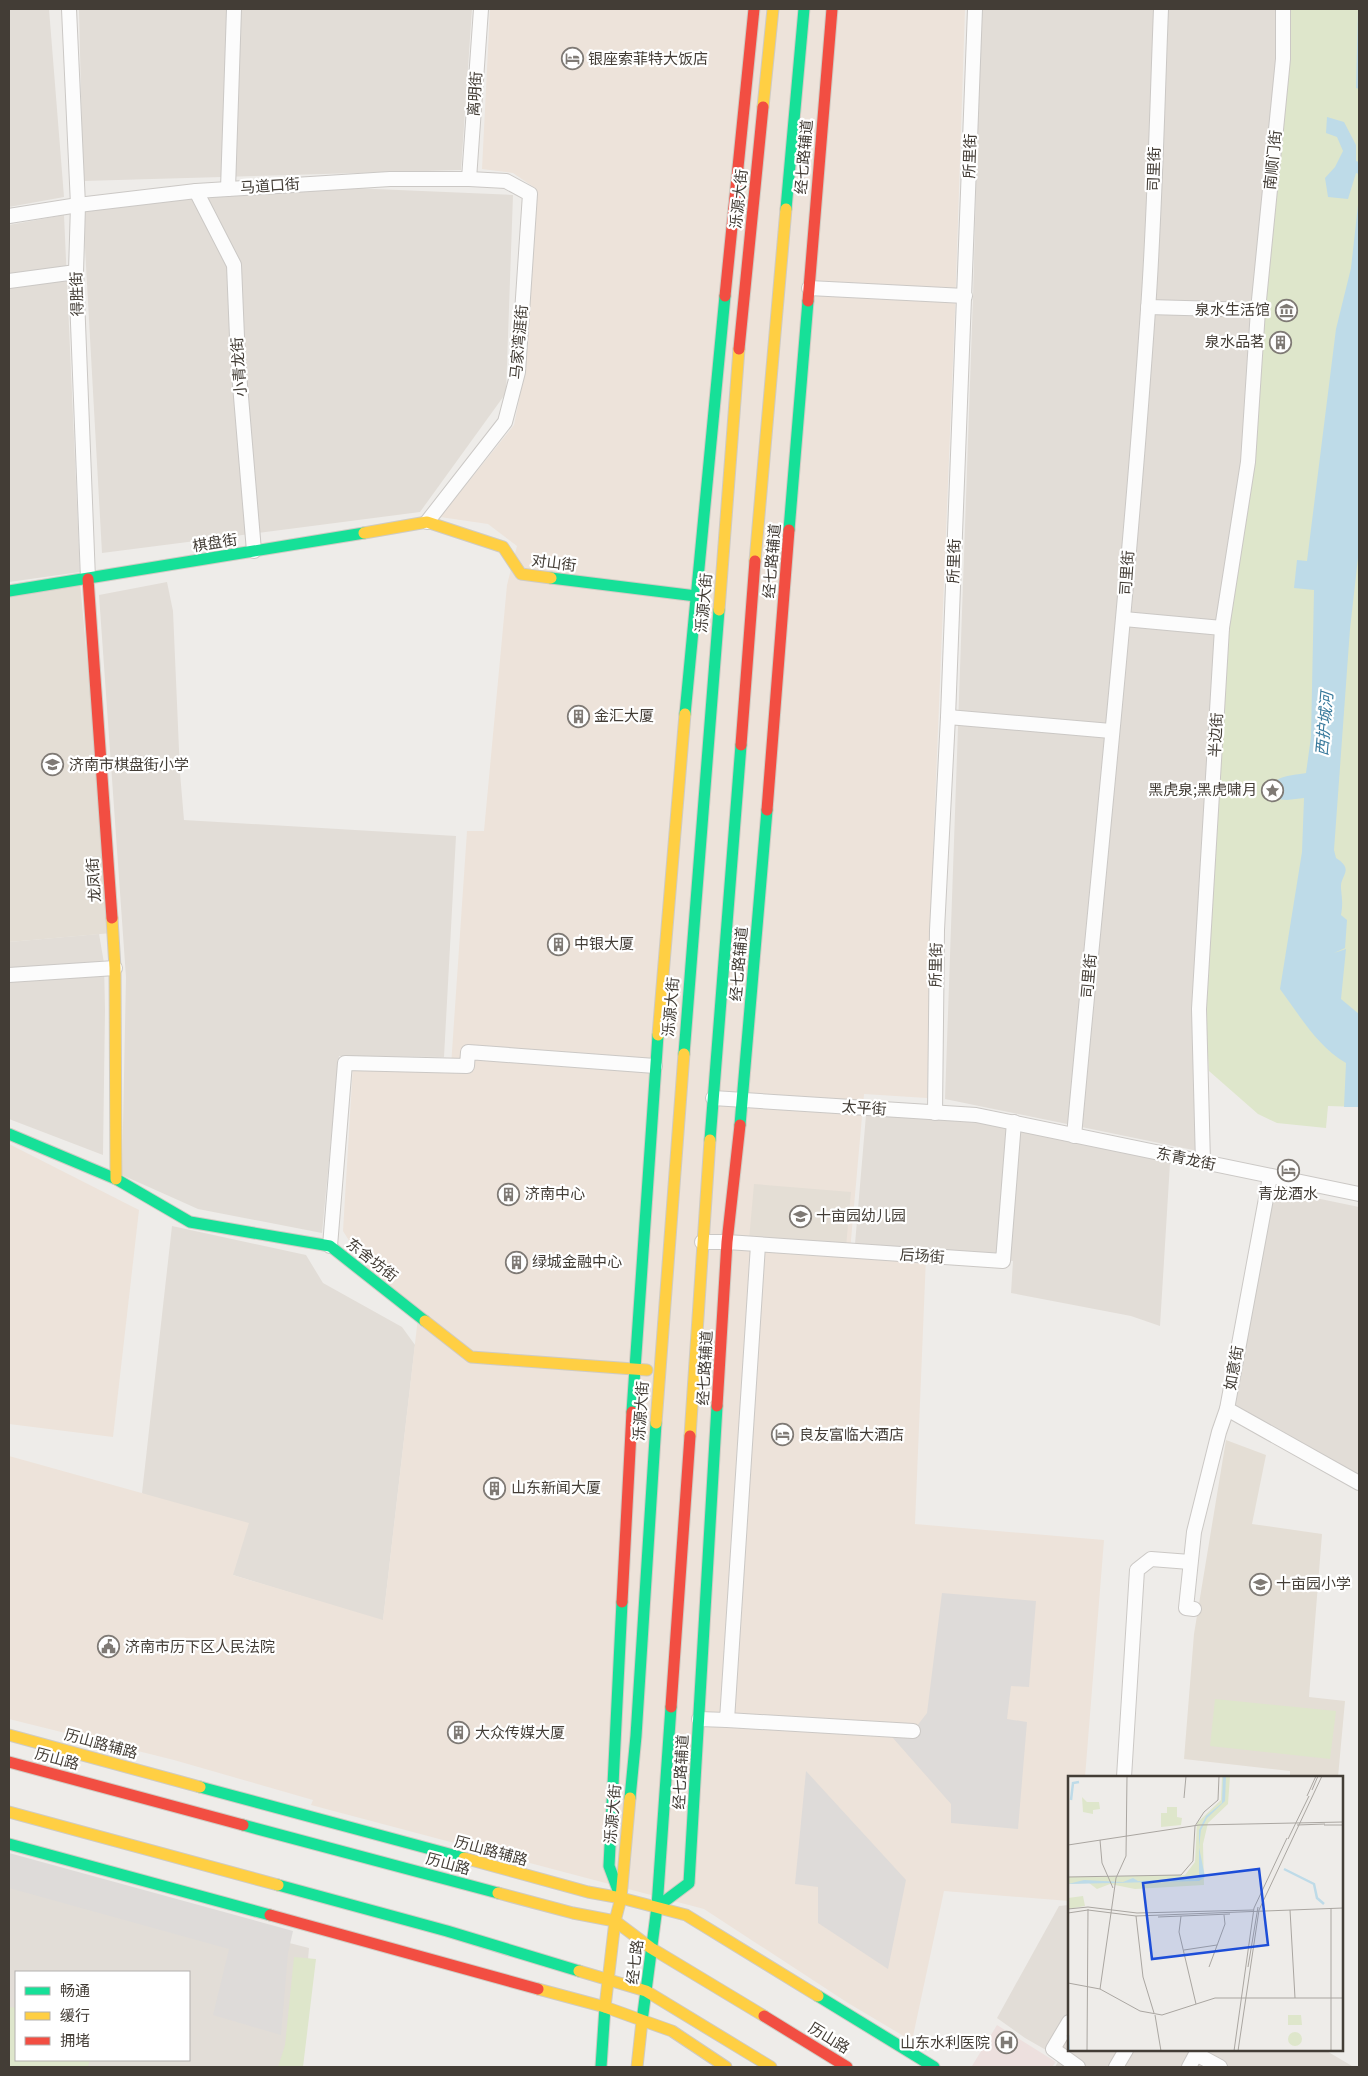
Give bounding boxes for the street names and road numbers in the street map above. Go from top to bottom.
street label: 离明街 [463,71,488,117]
street label: 经七路辅道 [791,119,818,195]
street label: 南顺门街 [1260,129,1287,191]
street label: 所里街 [959,133,982,179]
street label: 司里街 [1143,146,1166,192]
street label: 泺源大街 [726,168,753,230]
street label: 马道口街 [239,174,301,199]
street label: 得胜街 [66,271,89,317]
street label: 马家湾涯街 [506,304,533,380]
street label: 小青龙街 [227,336,252,398]
street label: 经七路辅道 [759,523,786,599]
street label: 棋盘街 [191,530,239,557]
street label: 所里街 [943,538,966,584]
street label: 对山街 [530,550,578,577]
street label: 司里街 [1115,550,1140,596]
street label: 泺源大街 [691,572,718,634]
street label: 半边街 [1205,712,1228,758]
street label: 龙凤街 [82,857,107,903]
street label: 经七路辅道 [726,926,753,1002]
street label: 所里街 [926,942,947,988]
street label: 司里街 [1077,953,1102,999]
street label: 泺源大街 [658,976,685,1038]
street label: 太平街 [841,1096,887,1121]
street label: 东青龙街 [1154,1143,1217,1176]
street label: 东舍坊街 [342,1234,402,1287]
street label: 后场街 [899,1244,945,1269]
street label: 经七路辅道 [693,1330,718,1406]
street label: 如意街 [1220,1344,1249,1392]
street label: 泺源大街 [629,1380,654,1442]
street label: 历山路辅路 [62,1725,140,1764]
street label: 经七路辅道 [669,1734,694,1810]
street label: 历山路 [32,1744,81,1775]
street label: 泺源大街 [600,1783,627,1845]
street label: 历山路辅路 [452,1832,530,1871]
street label: 历山路 [423,1849,472,1880]
street label: 经七路 [622,1938,649,1986]
street label: 历山路 [804,2018,853,2059]

